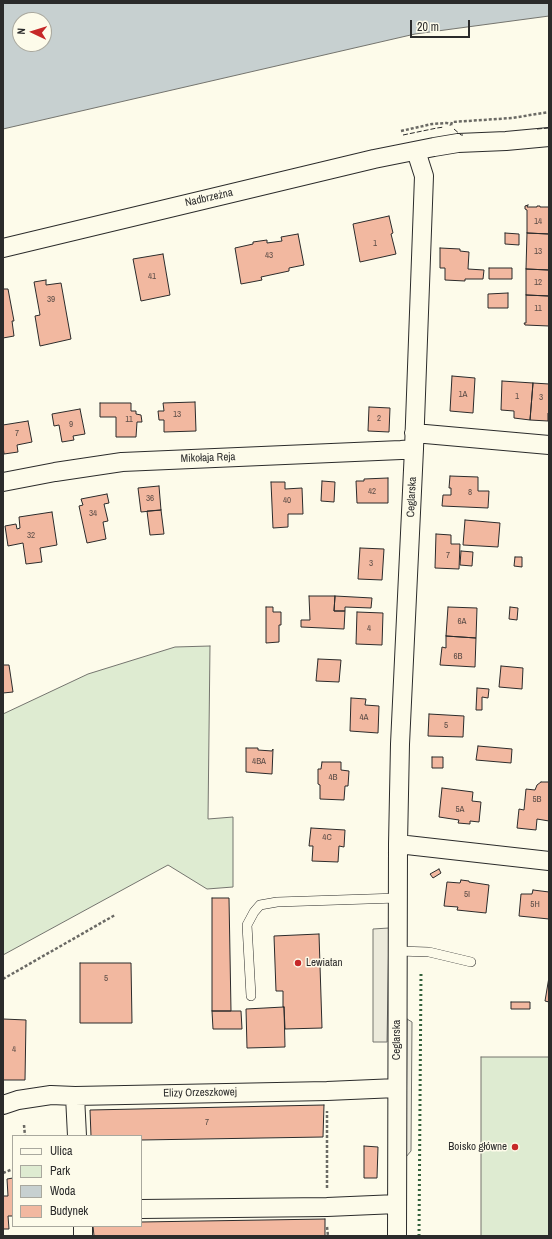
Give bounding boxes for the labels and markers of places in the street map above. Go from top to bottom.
place label: Lewiatan [306,956,343,970]
marker: Lewiatan [293,958,303,968]
place label: Boisko główne [448,1140,507,1154]
marker: Boisko główne [510,1142,520,1152]

